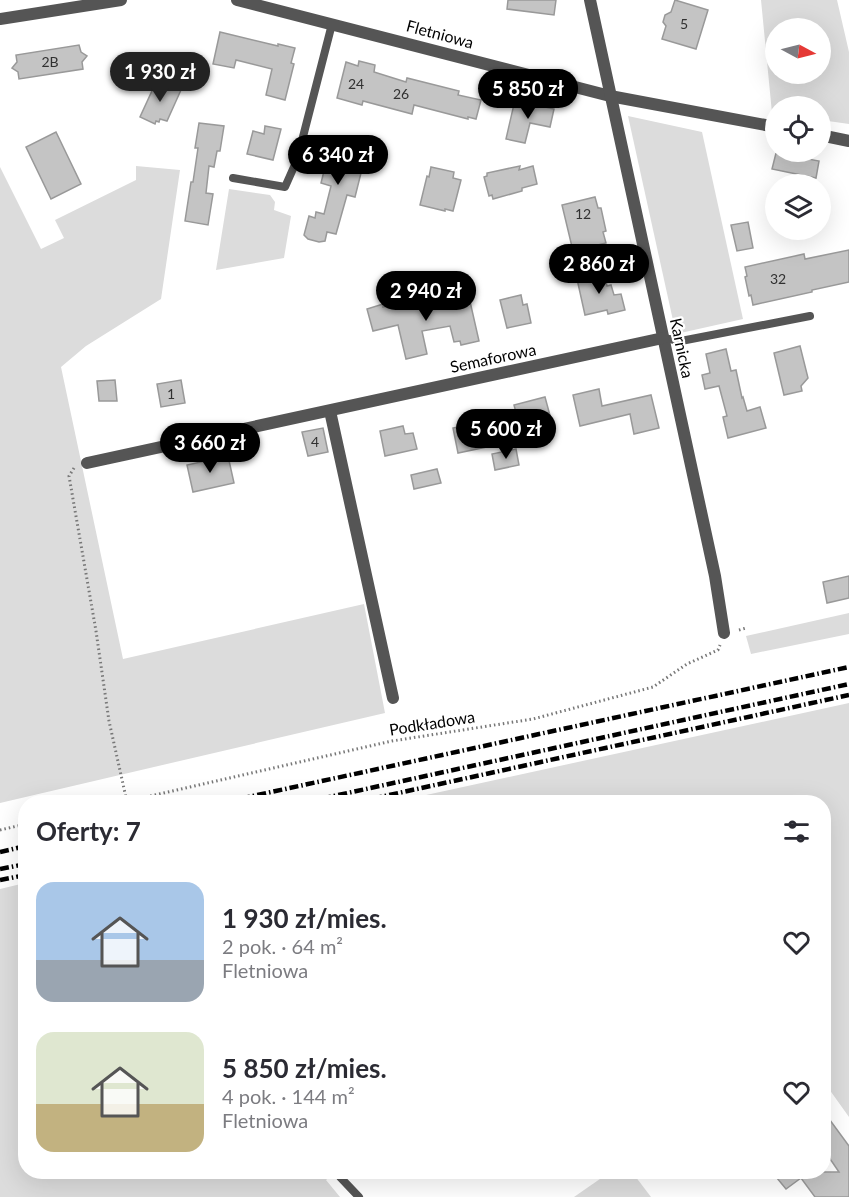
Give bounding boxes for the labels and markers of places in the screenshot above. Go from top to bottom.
pin: 1 930 zł [98,52,222,103]
pin: 5 850 zł [466,69,590,120]
pin: 6 340 zł [276,135,400,186]
pin: 2 860 zł [537,244,661,295]
pin: 2 940 zł [364,271,488,322]
pin: 5 600 zł [444,409,568,460]
pin: 3 660 zł [148,423,272,474]

